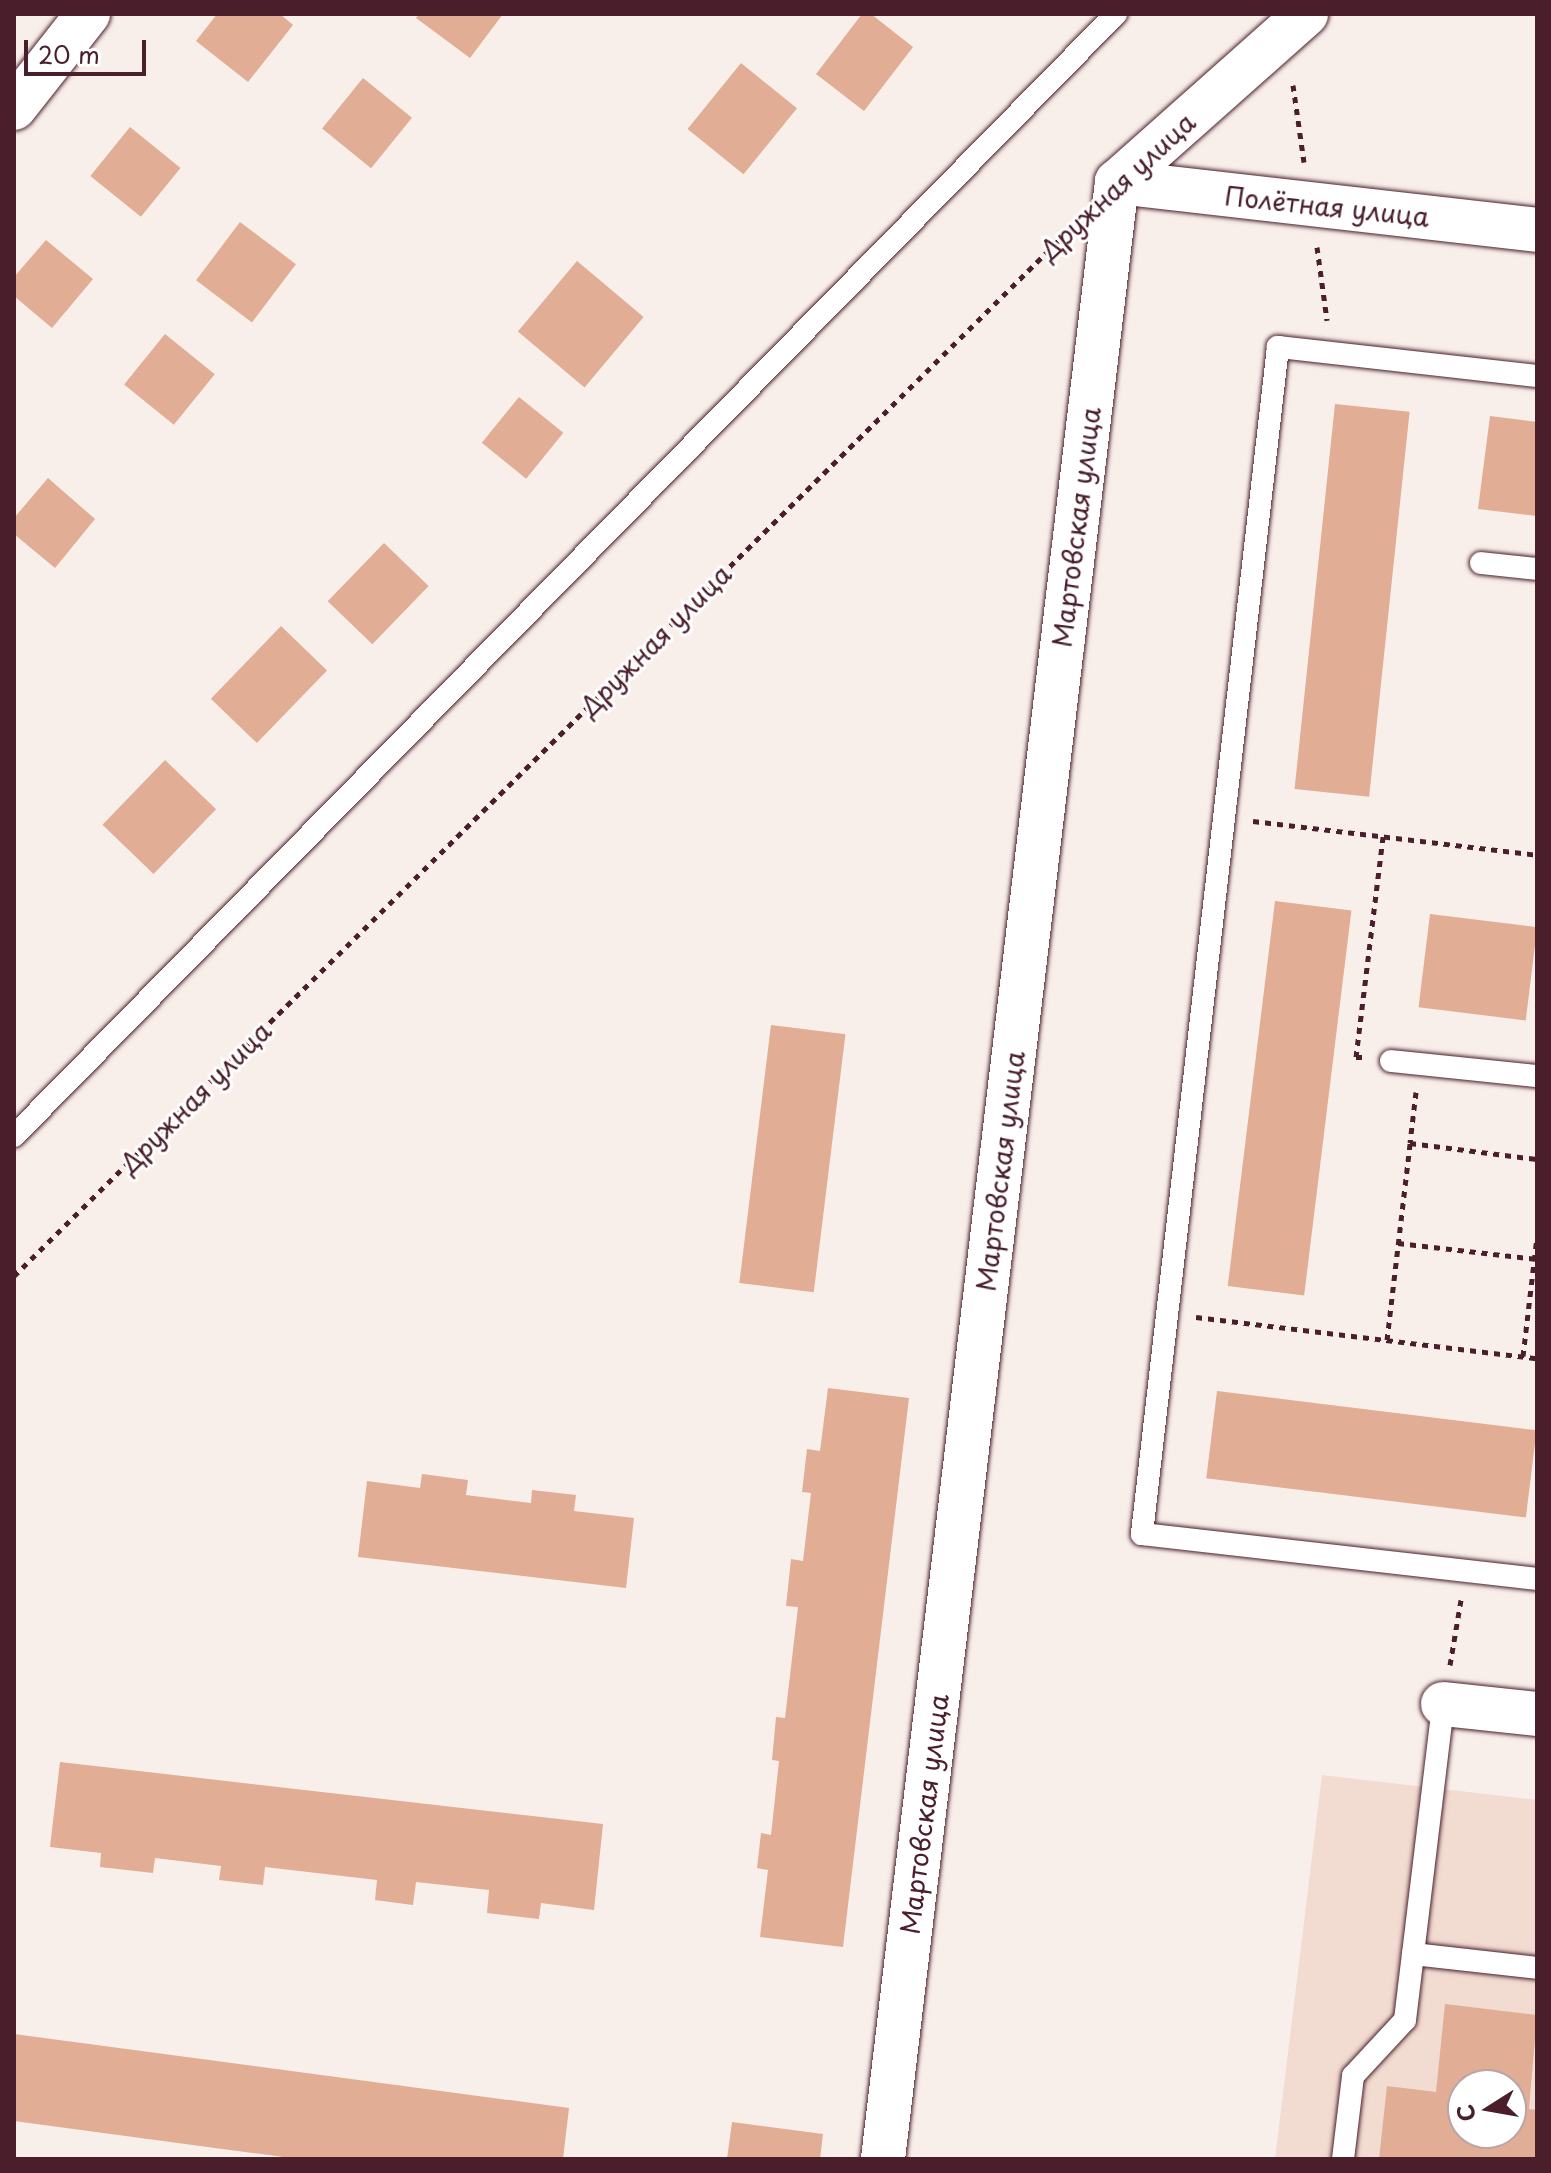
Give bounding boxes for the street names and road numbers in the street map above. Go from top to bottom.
street label: Дружная улица [1032,105,1202,267]
street label: Полётная улица [1222,180,1432,232]
street label: Мартовская улица [1046,404,1106,650]
street label: Дружная улица [572,557,738,723]
street label: Дружная улица [112,1014,278,1180]
street label: Мартовская улица [970,1048,1030,1294]
street label: Мартовская улица [894,1691,954,1937]

